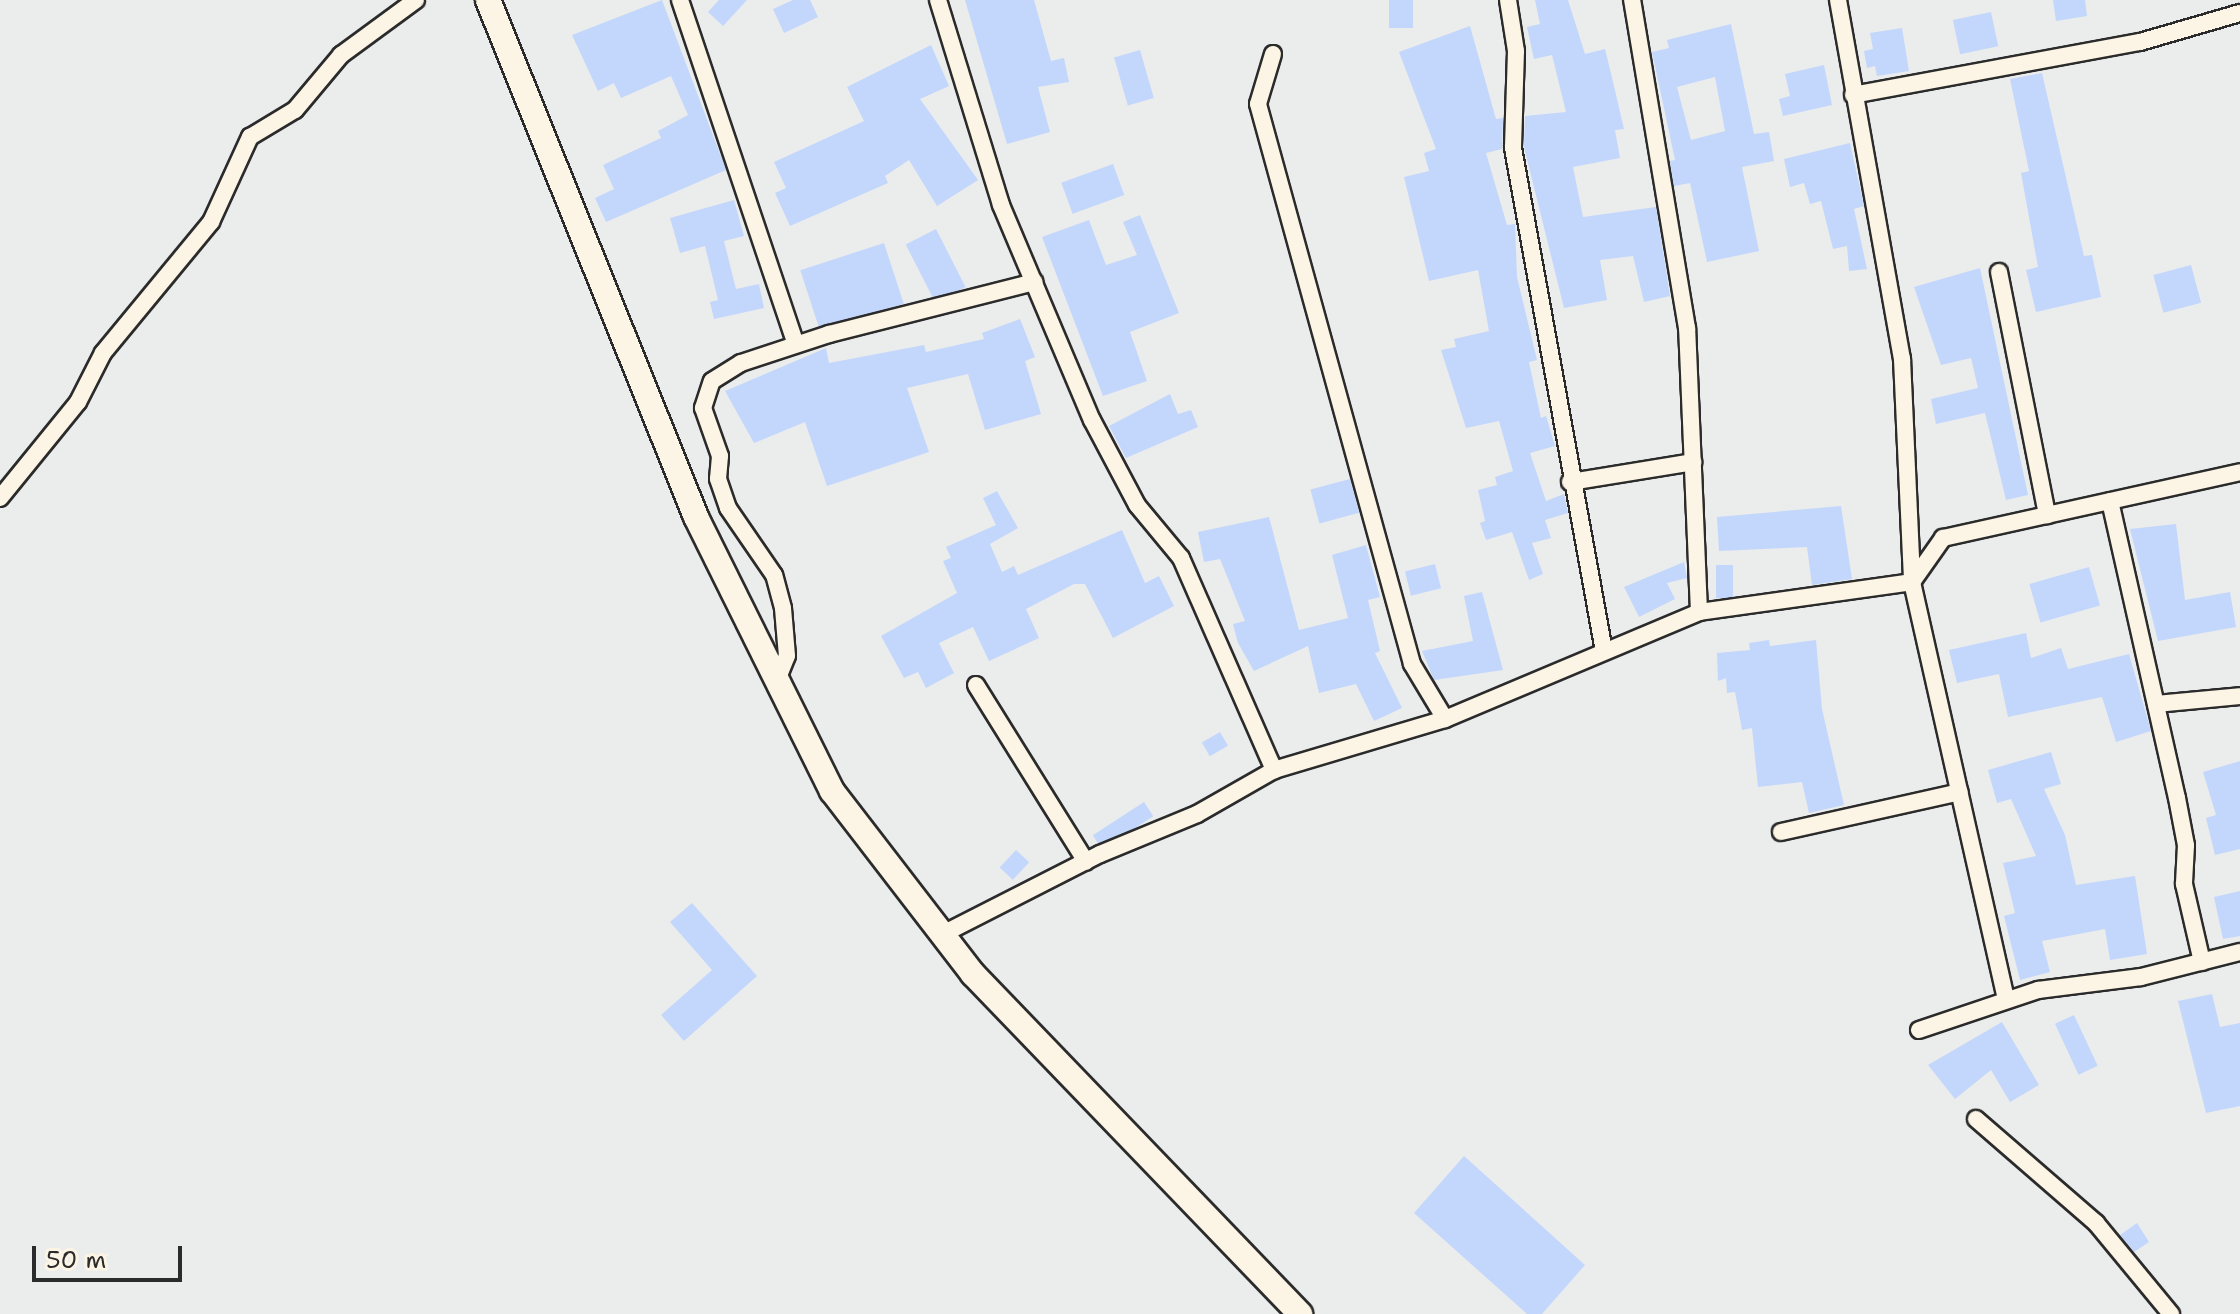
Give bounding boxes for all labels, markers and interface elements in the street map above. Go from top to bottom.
scale bar [36,1230,186,1280]
text: 50 m [46,1244,106,1276]

